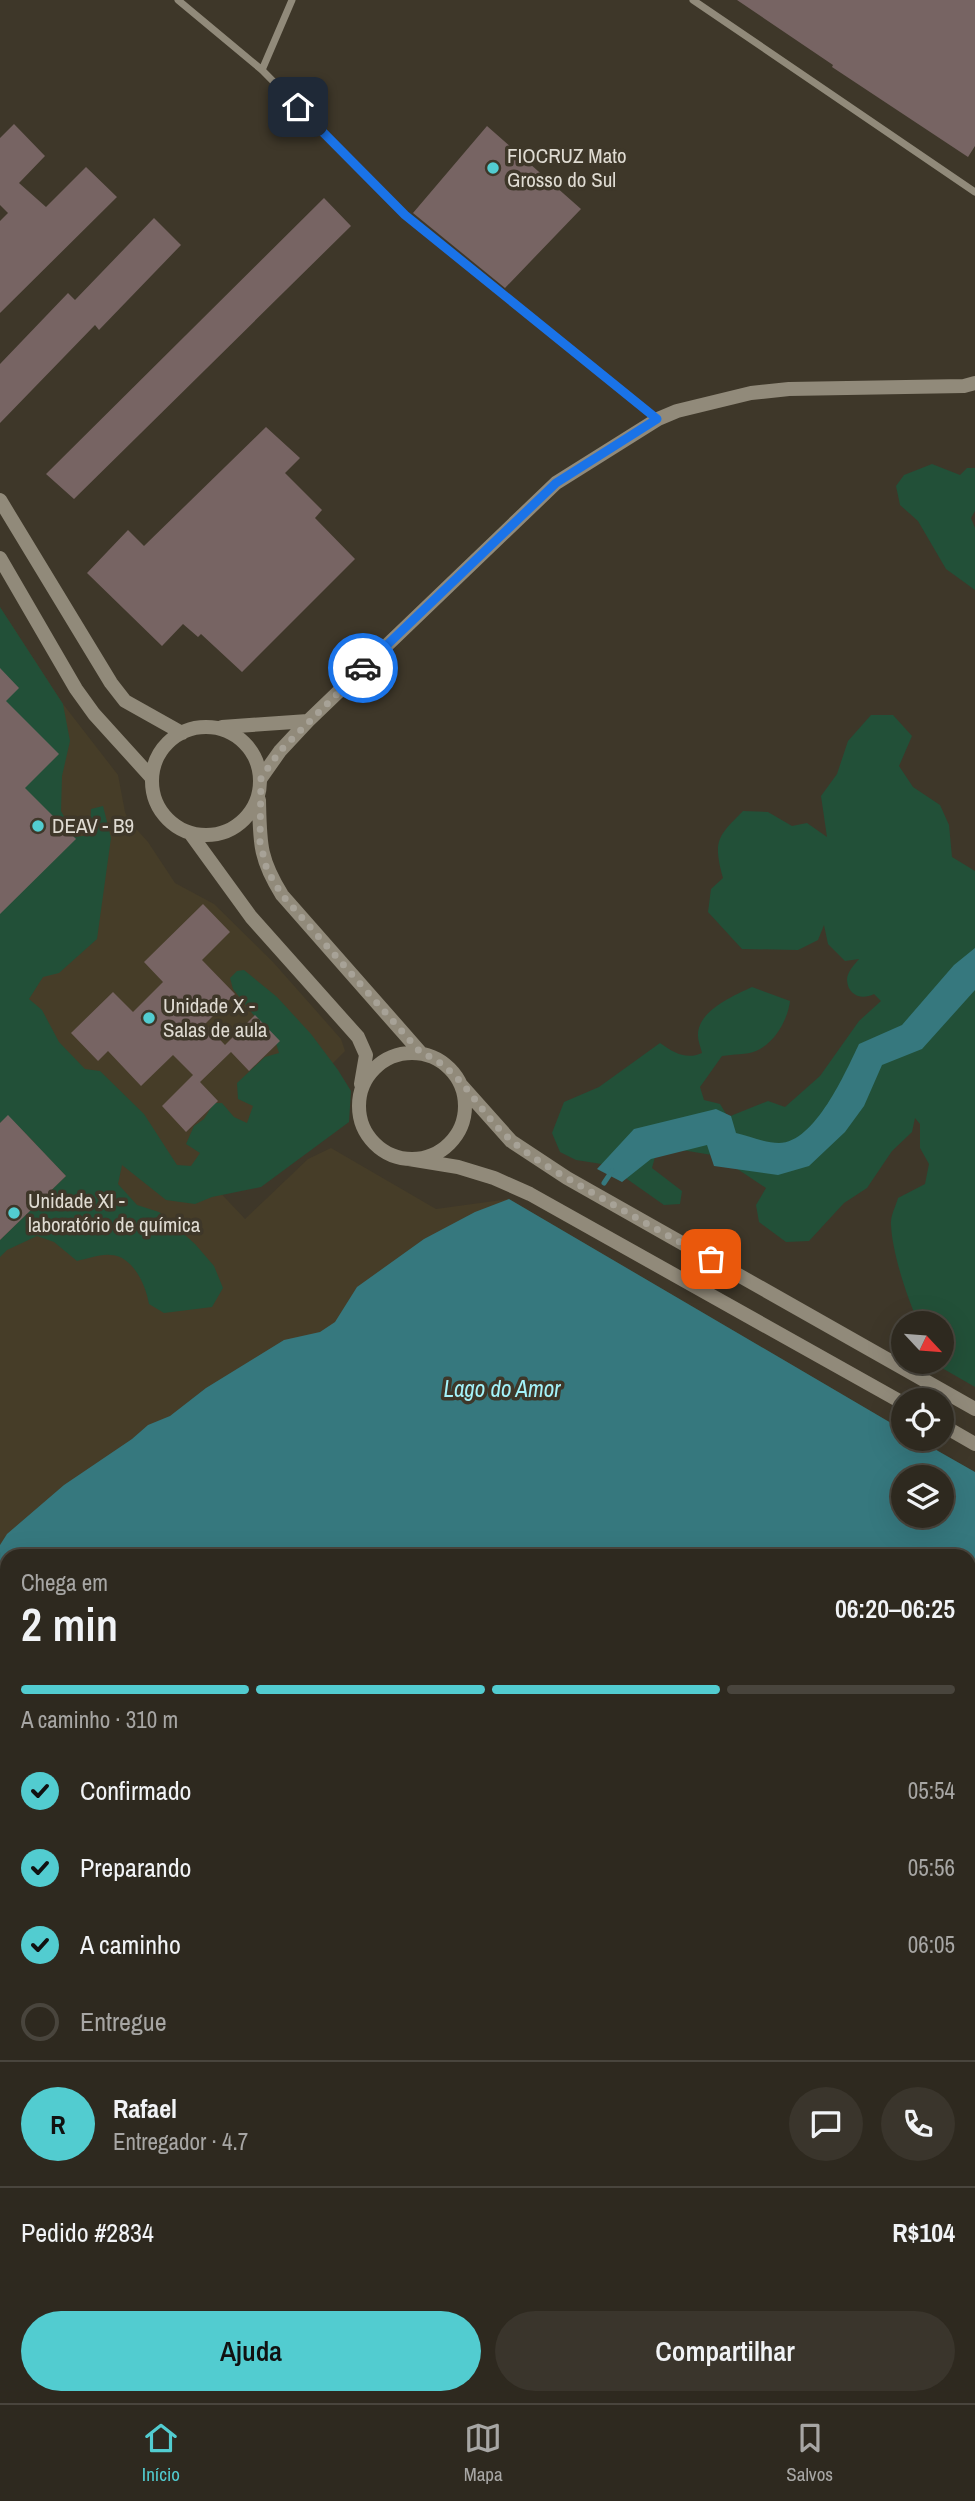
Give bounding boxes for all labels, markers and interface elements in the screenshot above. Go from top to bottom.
pin [268,77,328,137]
icon: home [279,88,317,126]
place label: FIOCRUZ Mato Grosso do Sul [507,141,627,194]
marker: FIOCRUZ Mato Grosso do Sul [485,160,501,176]
courier [328,633,398,703]
icon: car [344,649,382,687]
place label: DEAV - B9 [52,811,134,840]
marker: DEAV - B9 [30,818,46,834]
place label: Unidade X - Salas de aula [163,991,268,1044]
marker: Unidade X - Salas de aula [141,1010,157,1026]
place label: Unidade XI - laboratório de química [28,1186,201,1239]
marker: Unidade XI - laboratório de química [6,1205,22,1221]
pin [681,1229,741,1289]
icon: bag [692,1240,730,1278]
north arrow [891,1311,954,1374]
map controls [891,1311,954,1528]
water label: Lago do Amor [443,1373,561,1404]
button: locate [891,1388,954,1451]
button: layers [891,1465,954,1528]
text: Chega em [21,1567,108,1598]
text: 06:20–06:25 [835,1591,955,1626]
text: 2 min [21,1593,118,1655]
text: A caminho · 310 m [21,1704,178,1735]
icon: check [21,1772,59,1810]
text: Confirmado [80,1773,191,1808]
text: 05:54 [908,1775,955,1806]
icon: check [21,1849,59,1887]
text: Preparando [80,1850,191,1885]
text: 05:56 [908,1852,955,1883]
icon: check [21,1926,59,1964]
text: A caminho [80,1927,181,1962]
text: 06:05 [908,1929,955,1960]
text: Entregue [80,2004,167,2039]
button: chat [789,2087,863,2161]
button: phone [881,2087,955,2161]
text: Rafael [113,2091,177,2126]
text: R [50,2107,66,2142]
text: Entregador · 4.7 [113,2126,248,2157]
text: Pedido #2834 [21,2215,154,2250]
text: R$104 [892,2215,955,2250]
button: Ajuda [21,2311,481,2391]
button: Compartilhar [495,2311,955,2391]
tab: Início [142,2419,180,2487]
tab: Mapa [464,2419,503,2487]
tab: Salvos [786,2419,833,2487]

